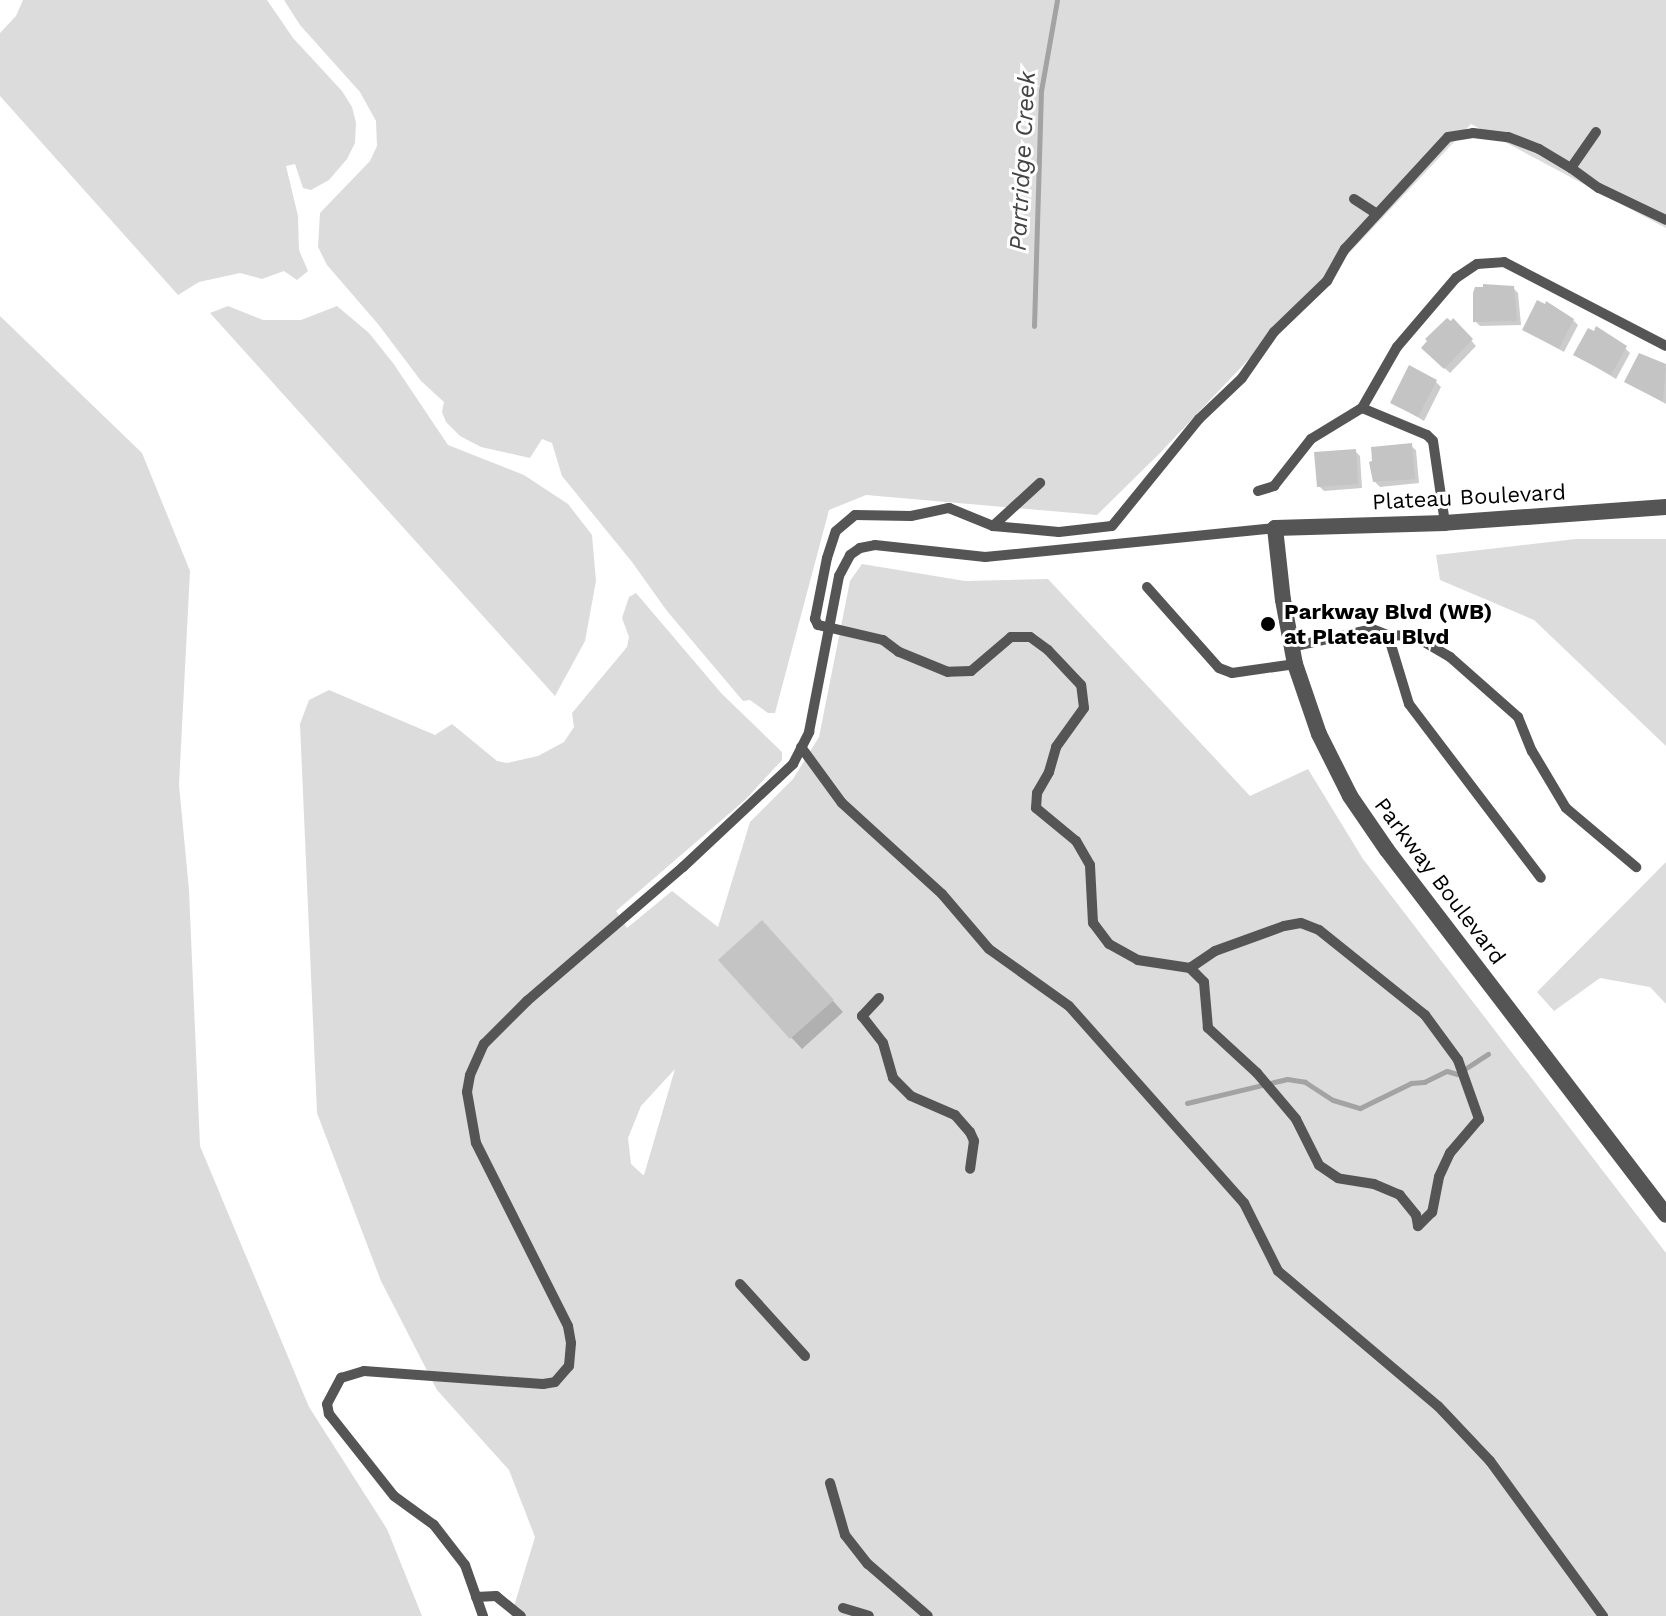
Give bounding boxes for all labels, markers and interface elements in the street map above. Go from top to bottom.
water label: Partridge Creek [1004,70,1042,252]
street label: Plateau Boulevard [1371,479,1567,515]
place label: Parkway Blvd (WB) at Plateau Blvd [1284,598,1493,650]
marker: Parkway Blvd (WB) at Plateau Blvd [1259,615,1277,633]
street label: Parkway Boulevard [1369,792,1511,970]

